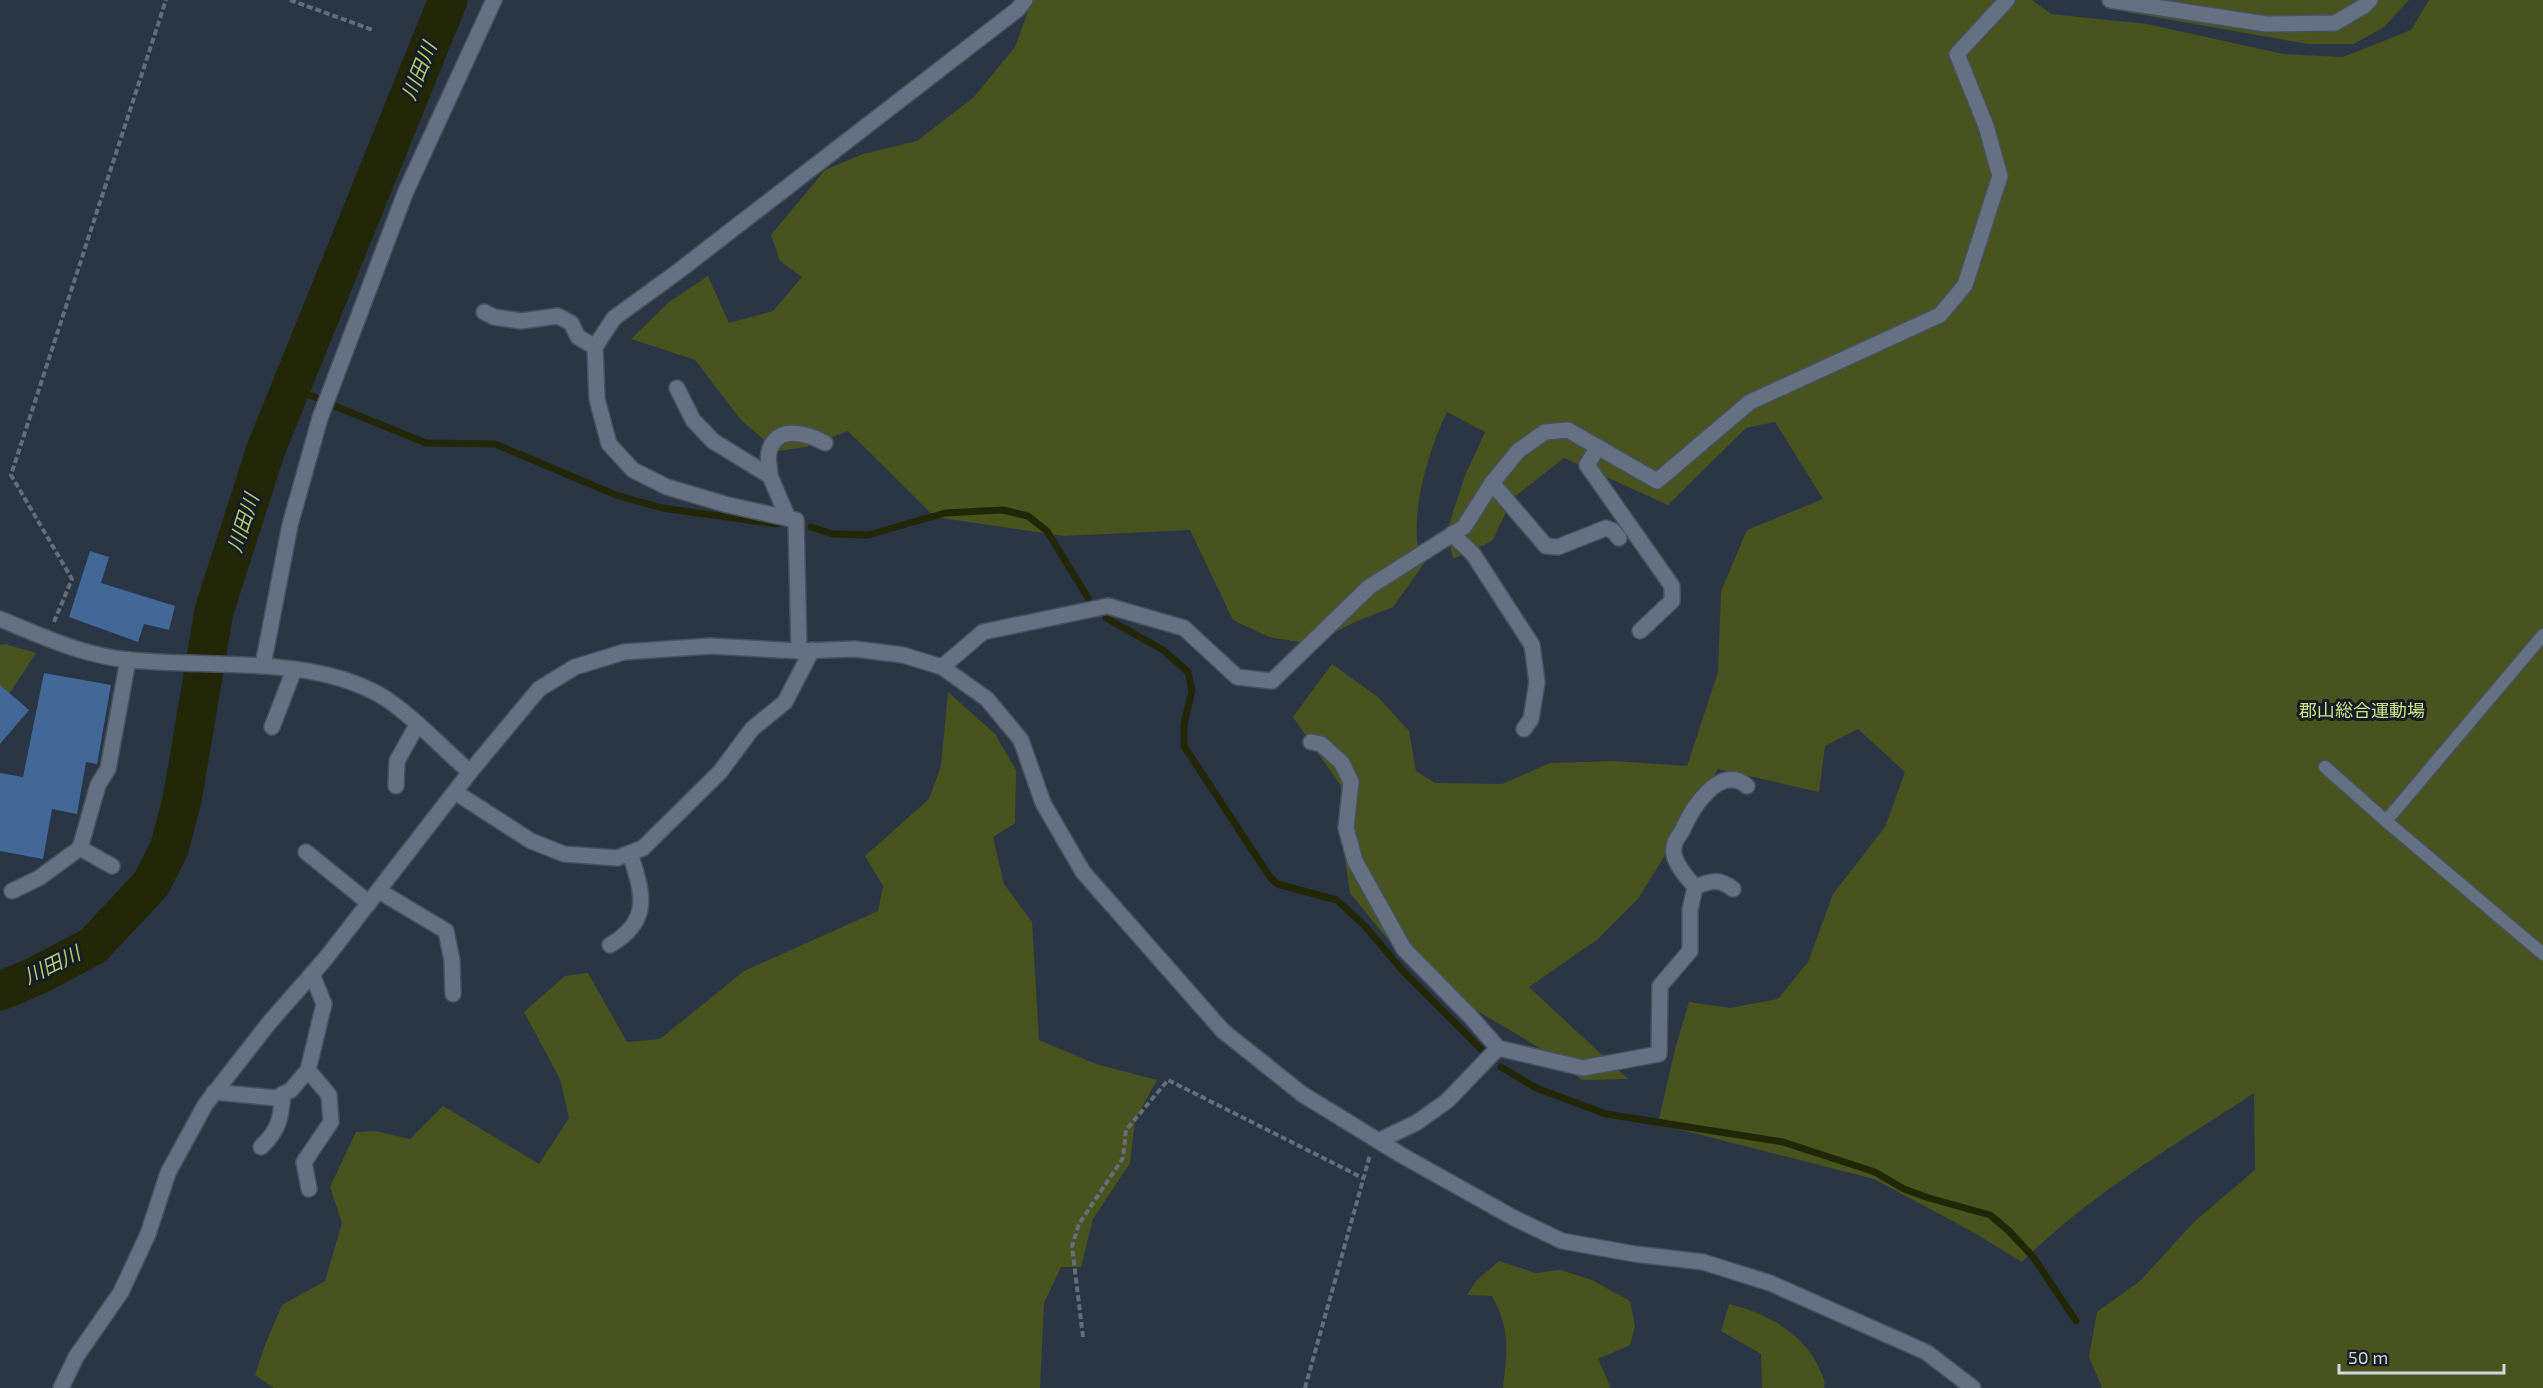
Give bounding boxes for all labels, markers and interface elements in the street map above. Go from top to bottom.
water label: 川田川 [396,36,441,103]
water label: 川田川 [221,489,263,555]
park label: 郡山総合運動場 [2299,699,2425,721]
water label: 川田川 [19,939,86,988]
scale bar [2339,1337,2504,1375]
text: 50 m [2348,1346,2388,1368]

